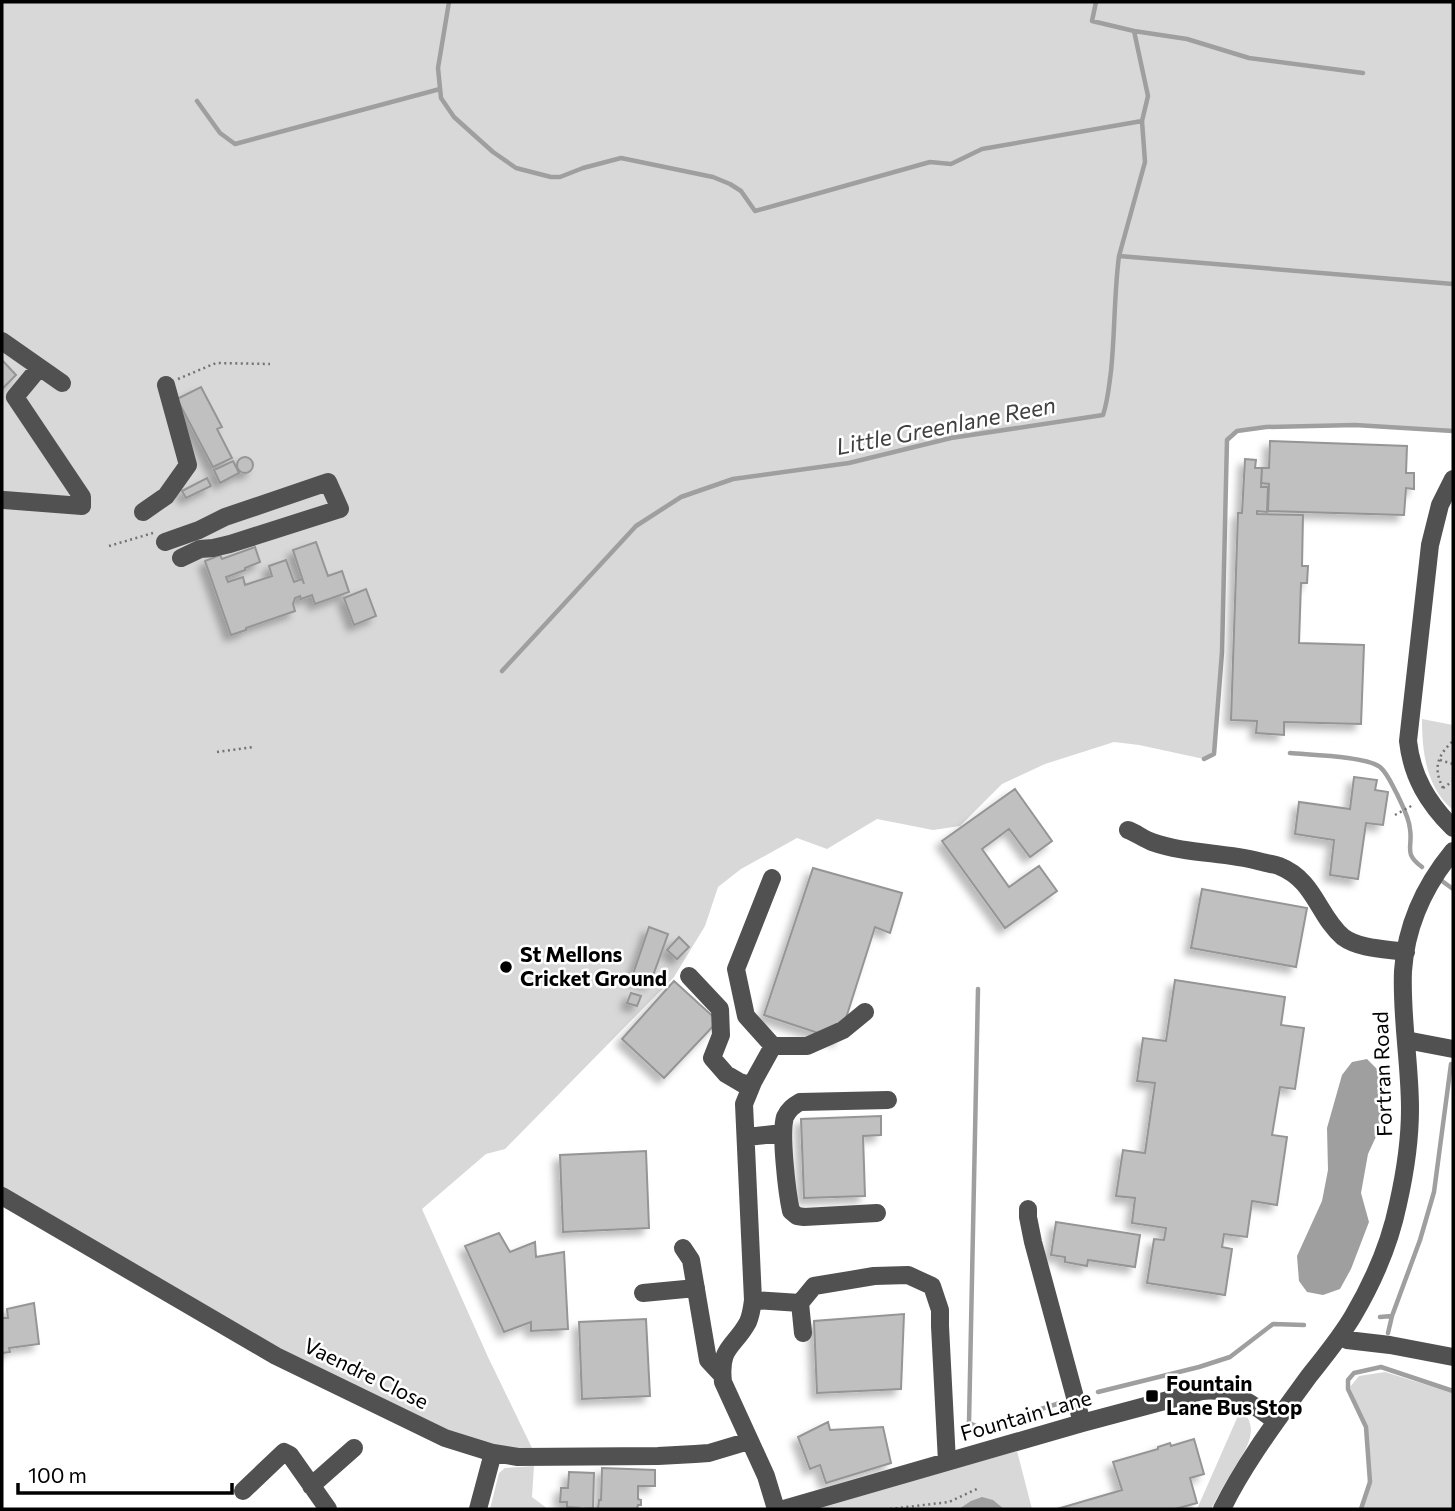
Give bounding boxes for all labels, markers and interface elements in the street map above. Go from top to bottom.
water label: Little Greenlane Reen [834,390,1058,460]
place label: St Mellons Cricket Ground [520,941,667,990]
marker: St Mellons Cricket Ground [498,959,514,975]
street label: Fortran Road [1367,1011,1396,1137]
street label: Vaendre Close [300,1332,433,1414]
place label: Fountain Lane Bus Stop [1166,1370,1302,1419]
street label: Fountain Lane [957,1384,1094,1445]
marker: Fountain Lane Bus Stop [1144,1388,1160,1404]
scale bar [18,1452,231,1496]
text: 100 m [28,1462,87,1487]

